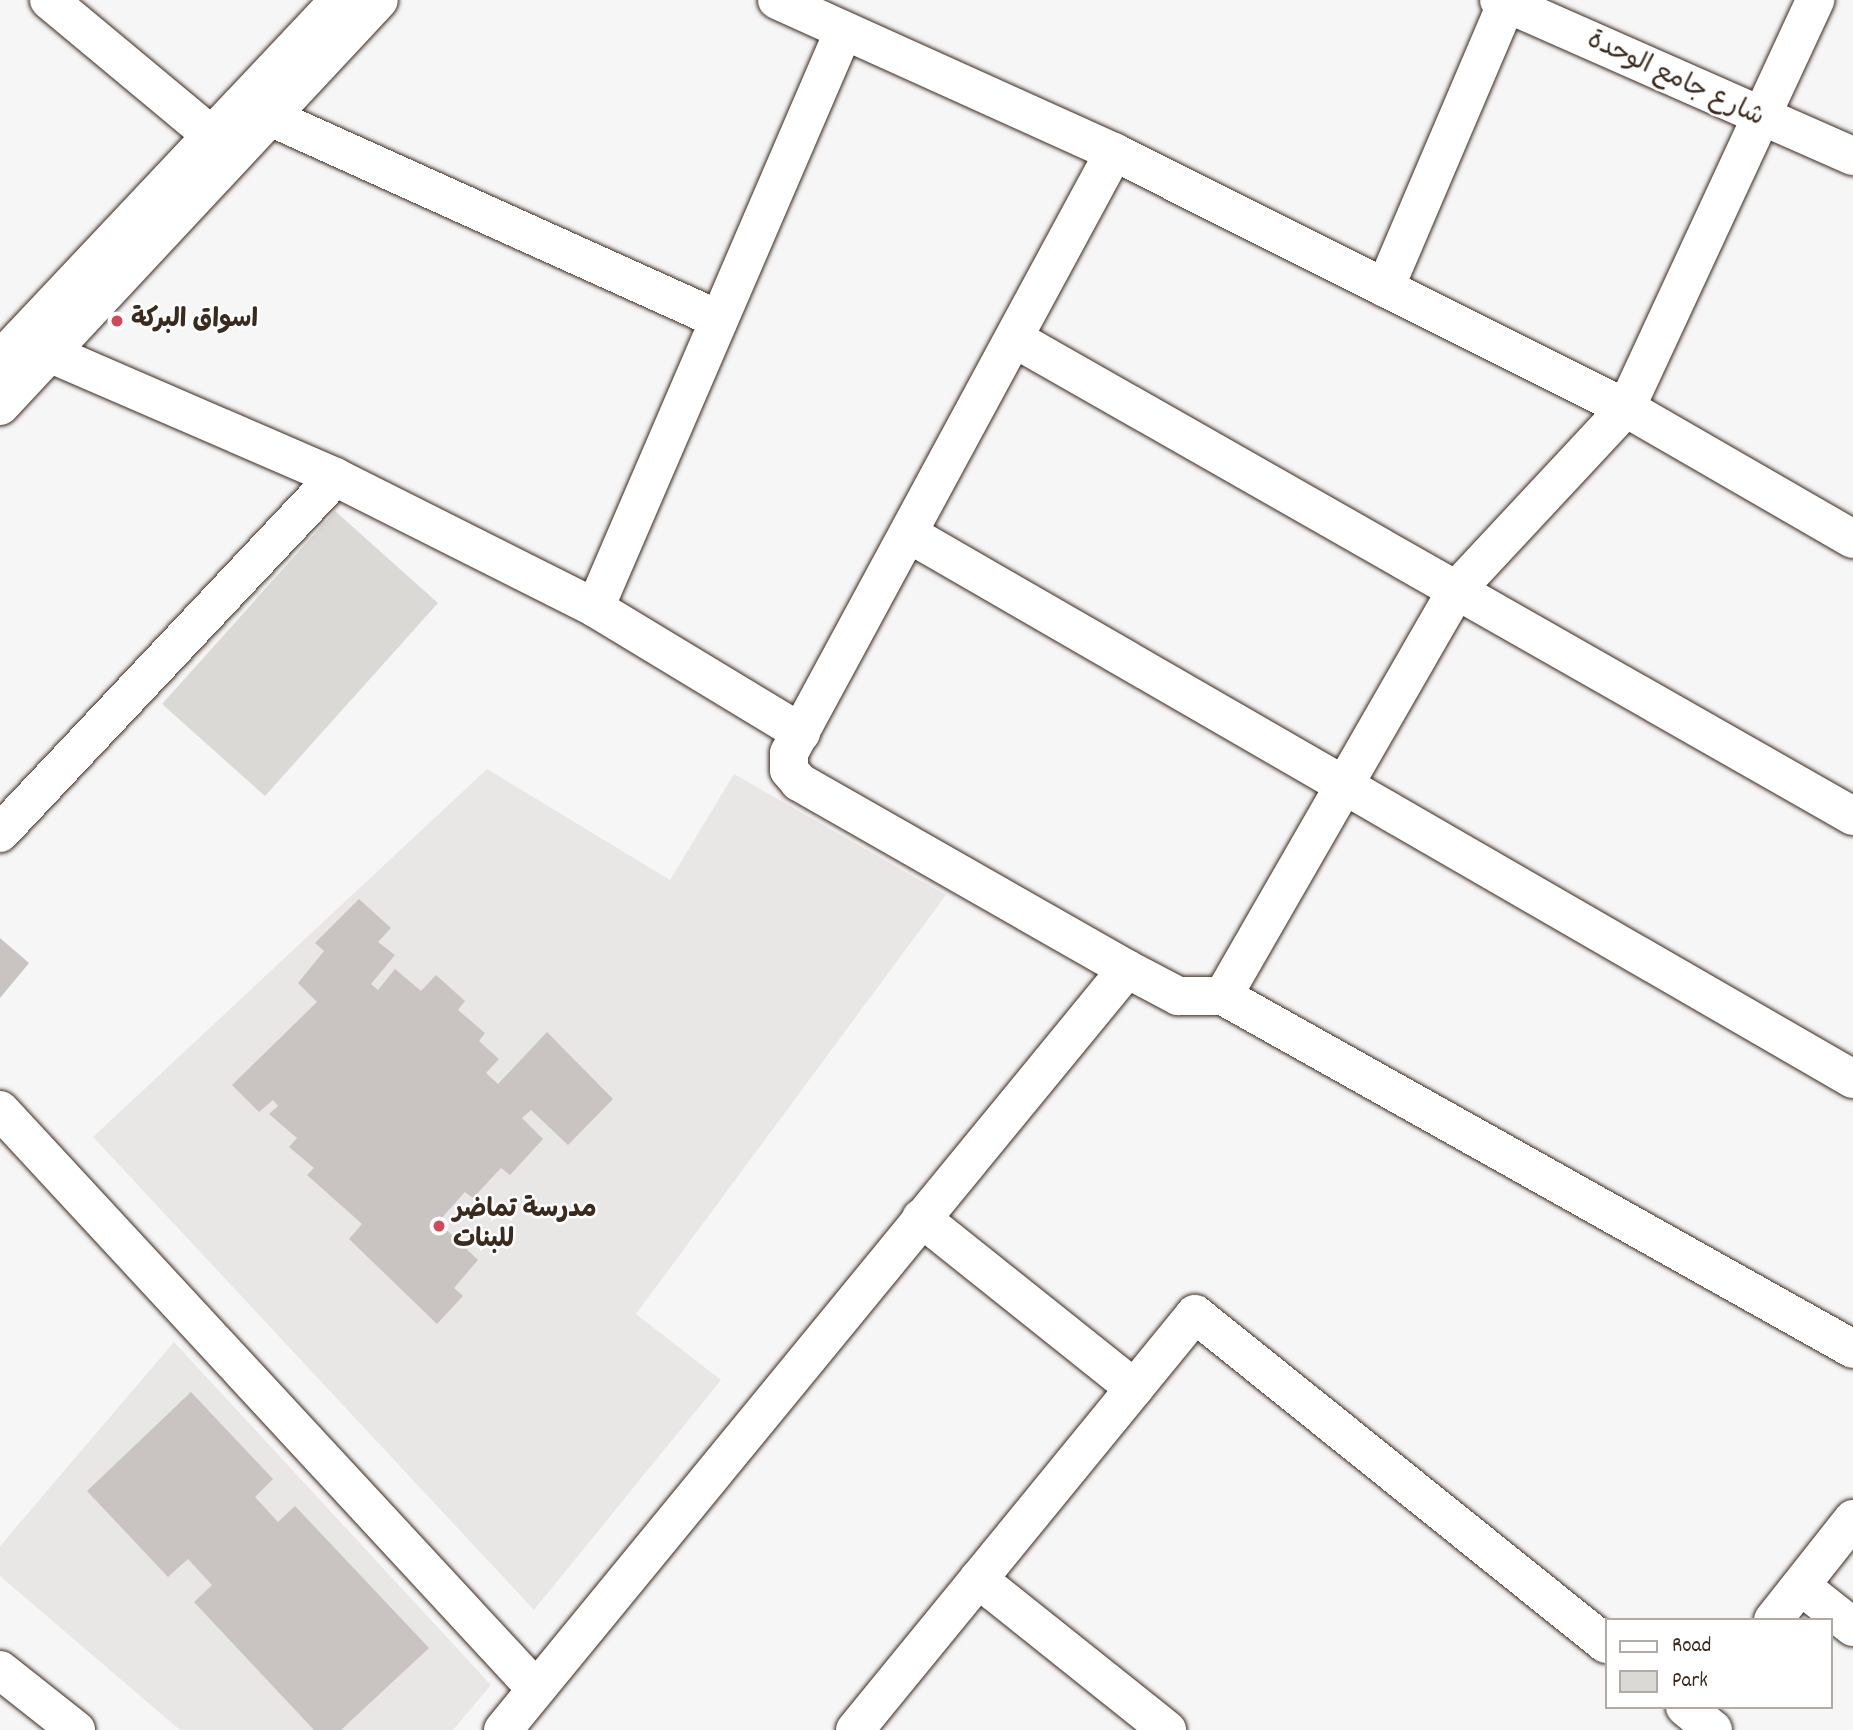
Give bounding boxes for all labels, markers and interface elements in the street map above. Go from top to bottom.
street label: شارع جامع الوحدة [1582,25,1768,135]
place label: اسواق البركة [131,305,258,337]
marker: اسواق البركة [109,313,125,329]
place label: مدرسة تماضر للبنات [453,1195,597,1256]
marker: مدرسة تماضر للبنات [431,1218,447,1234]
legend [1604,1618,1832,1709]
text: Road [1672,1632,1711,1662]
text: Park [1672,1667,1708,1697]

